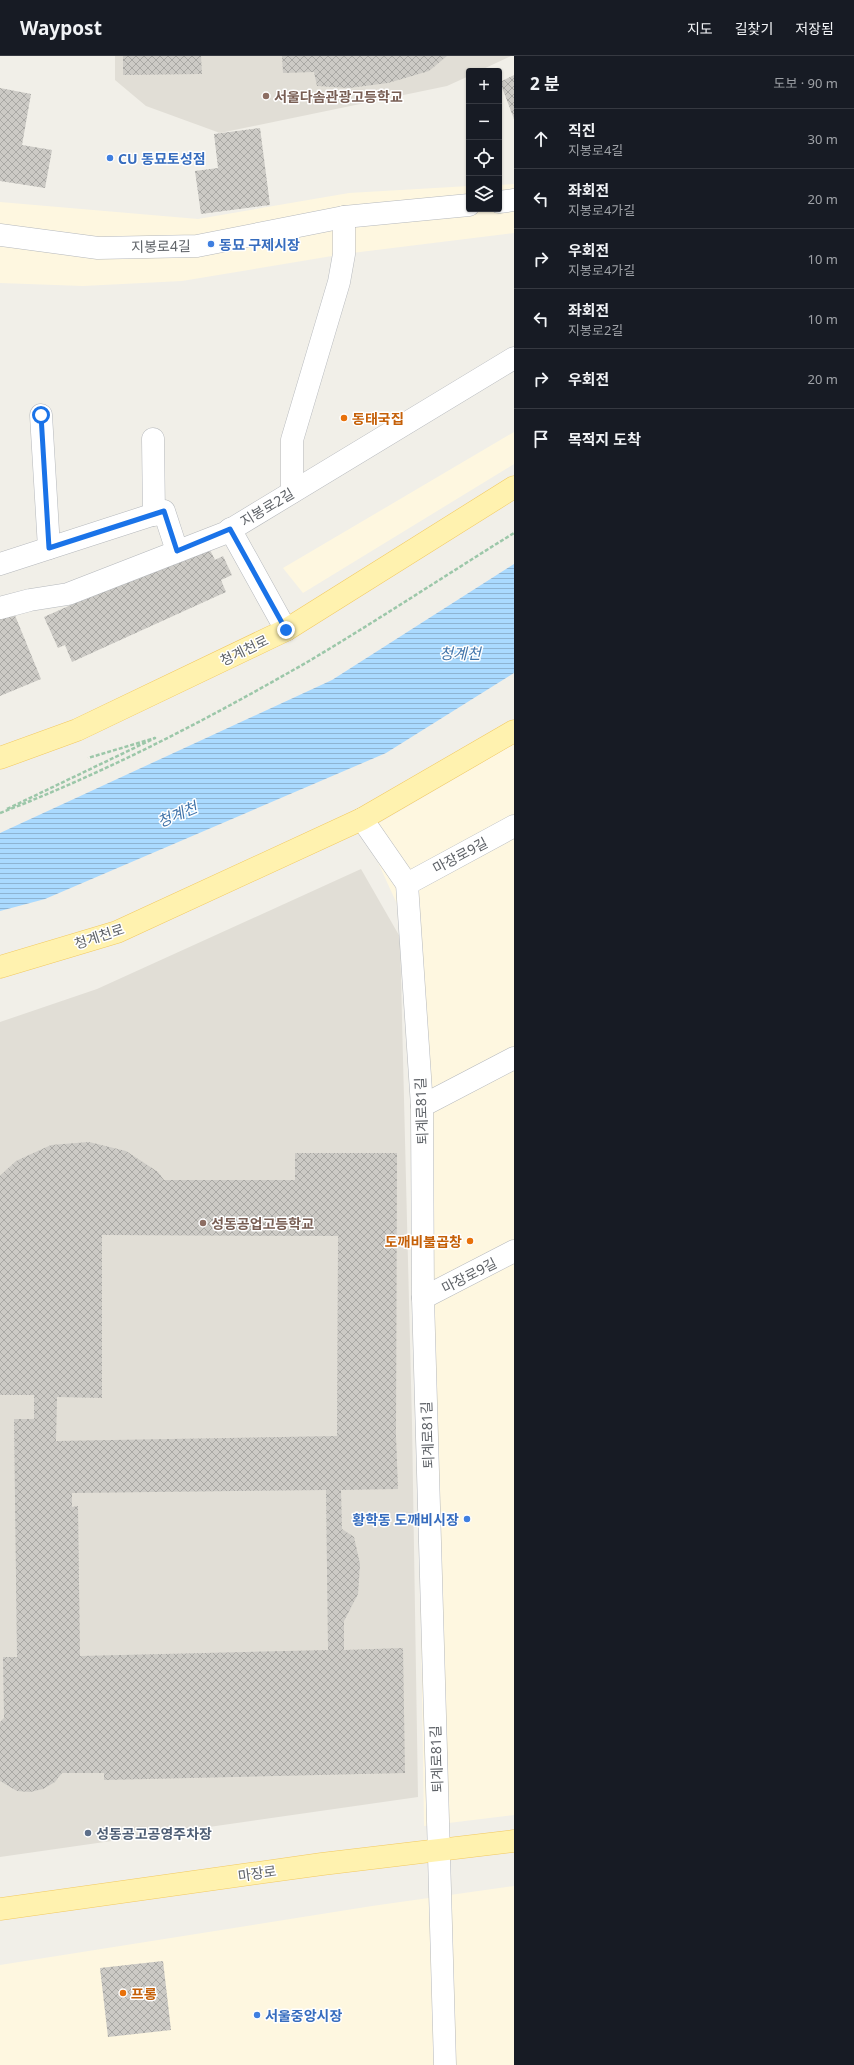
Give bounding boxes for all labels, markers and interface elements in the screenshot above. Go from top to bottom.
text: Waypost [20,15,102,41]
text: 지도 [687,19,713,38]
text: 길찾기 [735,19,773,38]
text: 저장됨 [795,19,834,38]
map controls [466,68,502,212]
button: + [466,68,502,104]
text: 2 분 [530,72,560,95]
text: 도보 · 90 m [773,74,838,92]
place label: 서울다솜관광고등학교 [274,87,403,106]
marker: 서울다솜관광고등학교 [261,91,271,101]
button: − [466,104,502,140]
text: 직진 [568,120,596,140]
icon: ahead [530,128,552,150]
text: 30 m [808,130,838,148]
button: locate [466,140,502,176]
text: 지봉로4길 [568,141,623,159]
place label: CU 동묘토성점 [118,149,206,168]
marker: CU 동묘토성점 [105,153,115,163]
button: layers [466,176,502,212]
text: 좌회전 [568,180,609,200]
icon: left [530,188,552,210]
text: 20 m [808,190,838,208]
text: 지봉로4가길 [568,201,635,219]
place label: 동묘 구제시장 [219,235,300,254]
street label: 지봉로4길 [131,236,191,256]
marker: 동묘 구제시장 [206,239,216,249]
text: 우회전 [568,240,609,260]
icon: right [530,248,552,270]
text: 10 m [808,250,838,268]
text: 지봉로4가길 [568,261,635,279]
text: 좌회전 [568,300,609,320]
icon: left [530,308,552,330]
text: 10 m [808,310,838,328]
text: 지봉로2길 [568,321,623,339]
icon: right [530,368,552,390]
text: 우회전 [568,369,609,389]
text: 20 m [808,370,838,388]
route start [32,406,50,424]
place label: 동태국집 [352,409,404,428]
marker: 동태국집 [339,413,349,423]
icon: arrive [530,428,552,450]
text: 목적지 도착 [568,429,641,449]
street label: 지봉로2길 [237,484,297,530]
route end [277,621,295,639]
street label: 청계천로 [217,630,271,670]
water label: 청계천 [439,643,483,663]
water label: 청계천 [154,796,202,831]
street label: 마장로9길 [429,833,491,877]
street label: 청계천로 [72,919,127,953]
street label: 퇴계로81길 [410,1077,432,1145]
place label: 성동공업고등학교 [211,1214,314,1233]
marker: 성동공업고등학교 [198,1218,208,1228]
place label: 도깨비불곱창 [385,1232,462,1251]
marker: 도깨비불곱창 [465,1236,475,1246]
street label: 마장로9길 [438,1253,500,1297]
street label: 퇴계로81길 [416,1401,438,1469]
place label: 황학동 도깨비시장 [352,1510,459,1529]
marker: 황학동 도깨비시장 [462,1514,472,1524]
street label: 퇴계로81길 [425,1725,447,1793]
place label: 성동공고공영주차장 [96,1824,212,1843]
marker: 성동공고공영주차장 [83,1828,93,1838]
street label: 마장로 [237,1861,278,1885]
place label: 프롱 [131,1984,157,2003]
marker: 프롱 [118,1988,128,1998]
place label: 서울중앙시장 [265,2006,342,2025]
marker: 서울중앙시장 [252,2010,262,2020]

